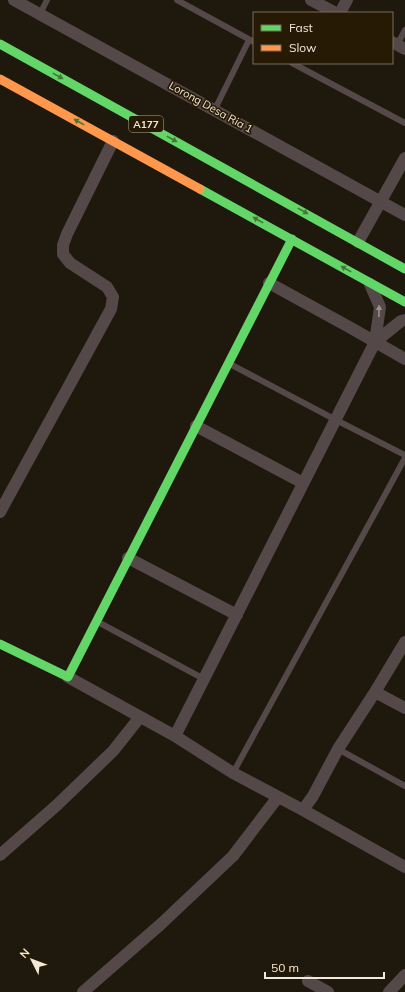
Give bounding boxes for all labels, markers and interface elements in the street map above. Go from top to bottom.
legend [253,12,393,64]
text: Fast [289,20,313,35]
text: Slow [289,40,317,55]
one-way arrow [52,72,64,79]
street label: Lorong Desa Ria 1 [167,78,255,136]
road number: A177 [129,116,163,132]
one-way arrow [73,119,85,126]
one-way arrow [166,135,178,142]
one-way arrow [297,208,309,215]
one-way arrow [252,217,264,223]
one-way arrow [341,266,352,273]
one-way arrow [375,305,382,317]
north arrow [12,940,52,980]
text: N [17,946,33,961]
scale bar [265,954,384,980]
text: 50 m [271,960,299,975]

